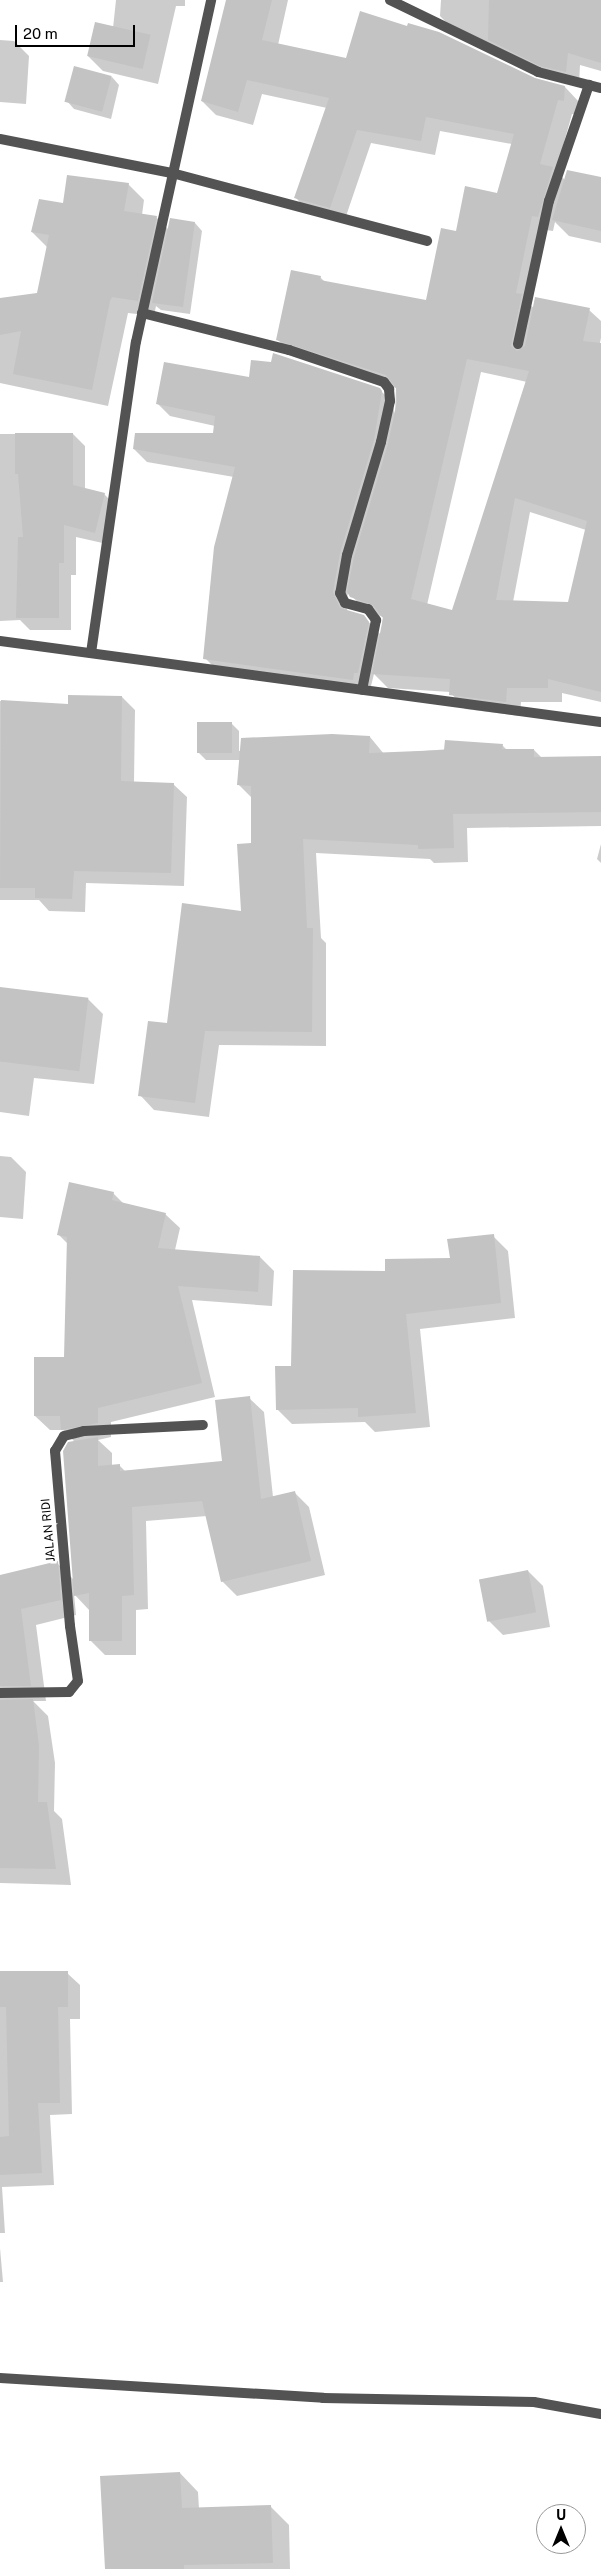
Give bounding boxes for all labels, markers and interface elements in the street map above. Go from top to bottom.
scale bar [18,15,138,47]
text: 20 m [23,25,58,42]
street label: JALAN RIDI [39,1498,59,1562]
north arrow [536,2504,586,2554]
text: U [556,2507,566,2523]

